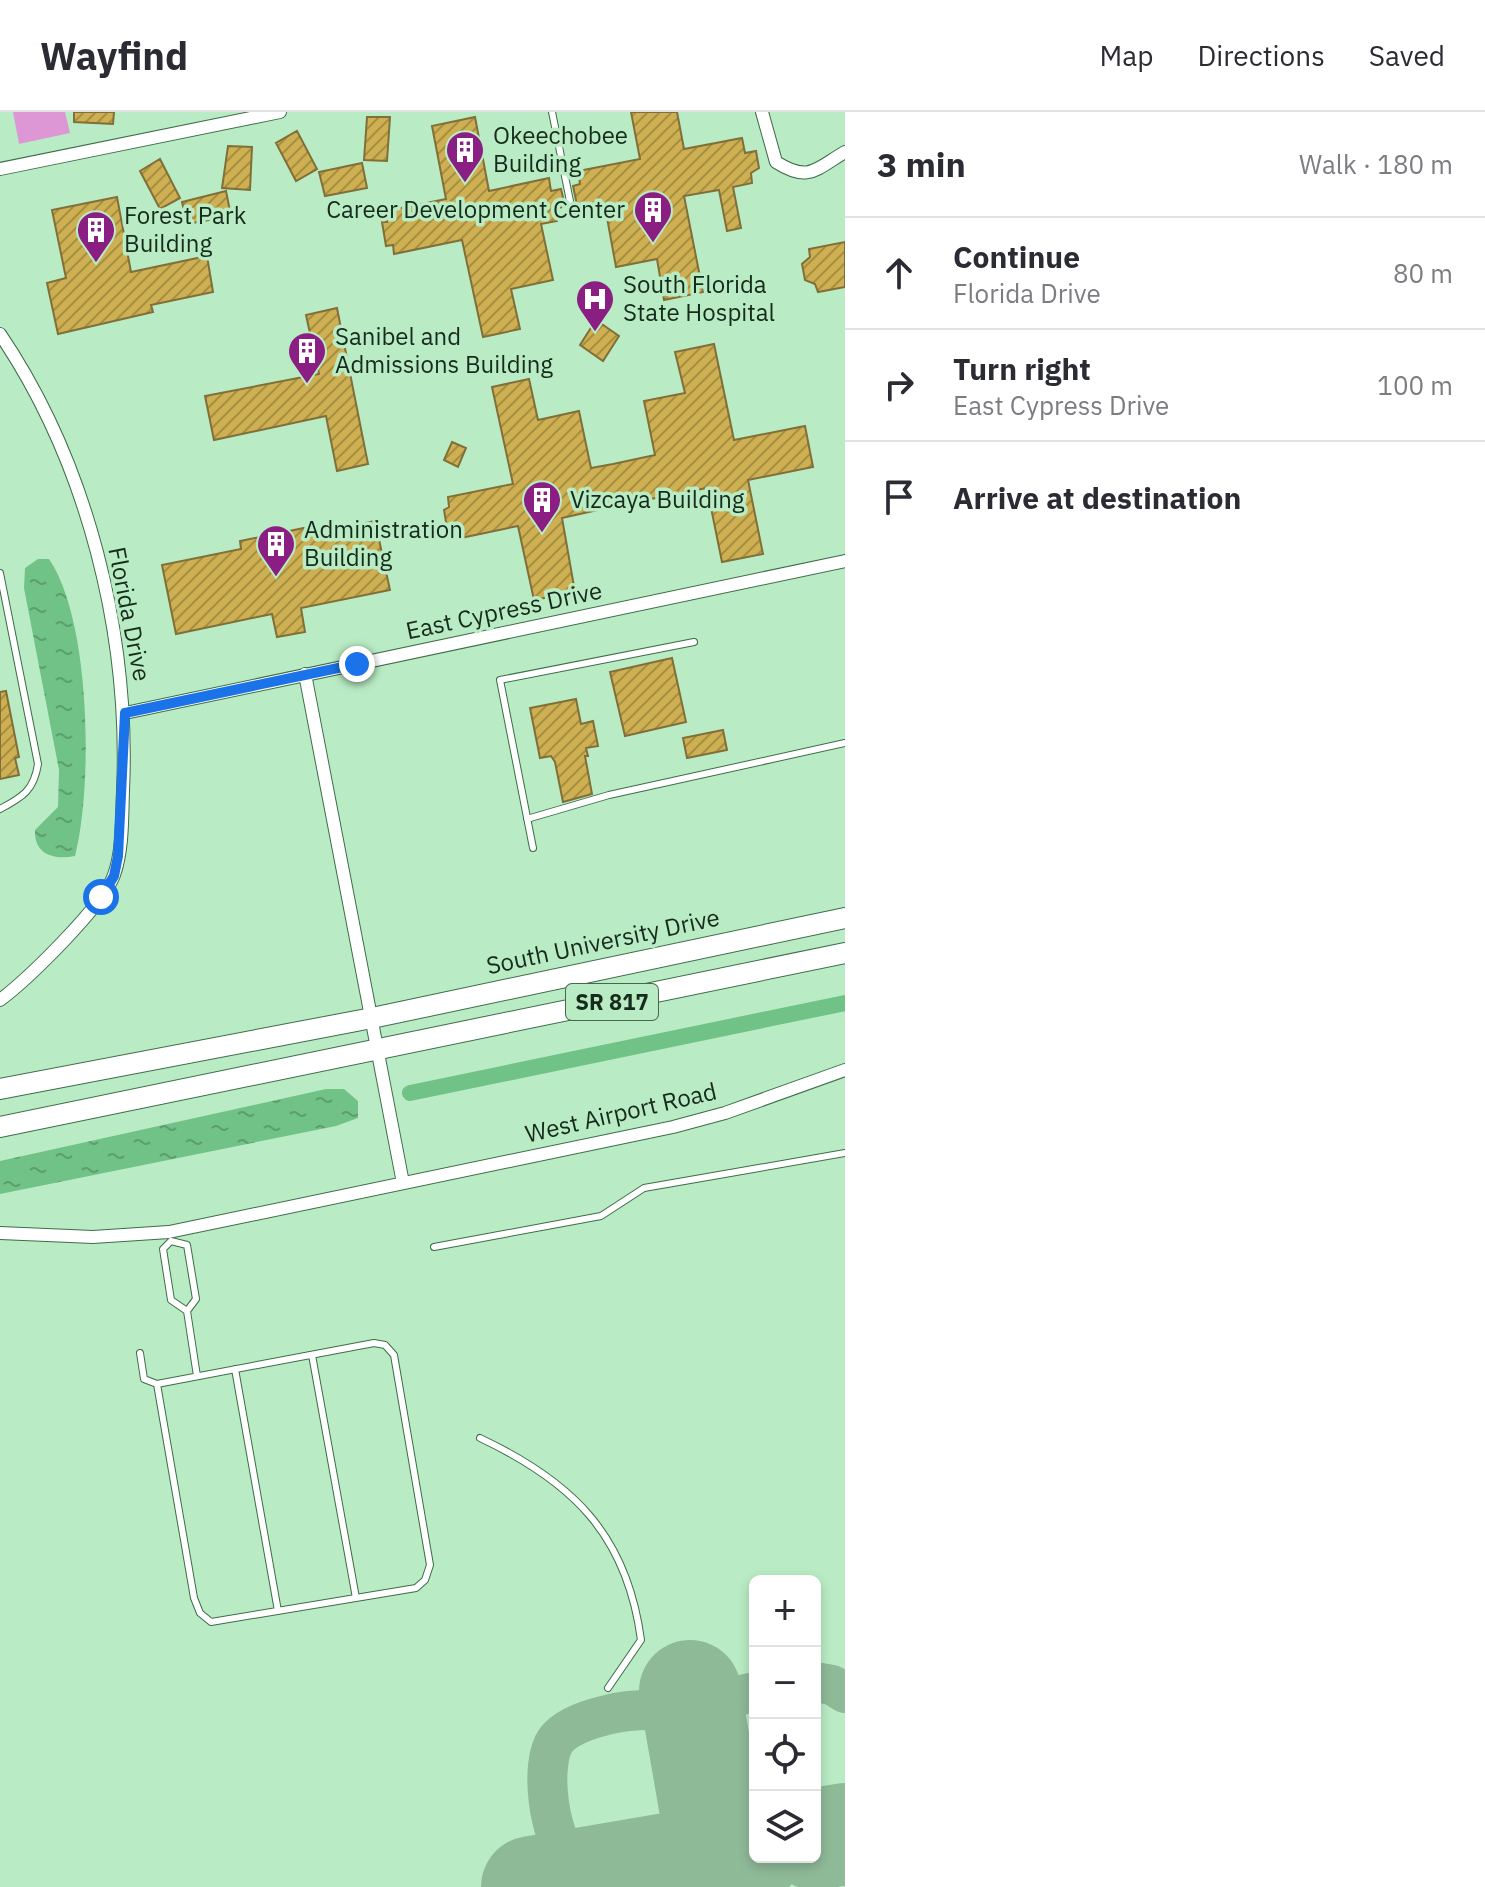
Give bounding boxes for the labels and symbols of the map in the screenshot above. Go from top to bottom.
place label: Okeechobee Building [493,119,628,179]
building icon: Okeechobee Building [444,129,486,184]
building icon: Career Development Center [632,189,674,244]
place label: Career Development Center [326,193,625,225]
place label: Forest Park Building [124,199,247,259]
building icon: Forest Park Building [75,209,117,264]
place label: South Florida State Hospital [623,268,775,328]
hospital icon: South Florida State Hospital [574,278,616,333]
place label: Sanibel and Admissions Building [335,320,553,380]
building icon: Sanibel and Admissions Building [286,330,328,385]
building icon: Vizcaya Building [521,479,563,534]
place label: Vizcaya Building [570,483,745,515]
place label: Administration Building [304,513,463,573]
building icon: Administration Building [255,523,297,578]
street label: Florida Drive [101,544,159,684]
street label: East Cypress Drive [403,574,605,646]
route end [339,646,375,682]
route start [83,879,119,915]
street label: South University Drive [483,901,722,981]
road number: SR 817 [566,984,658,1020]
street label: West Airport Road [522,1074,720,1150]

